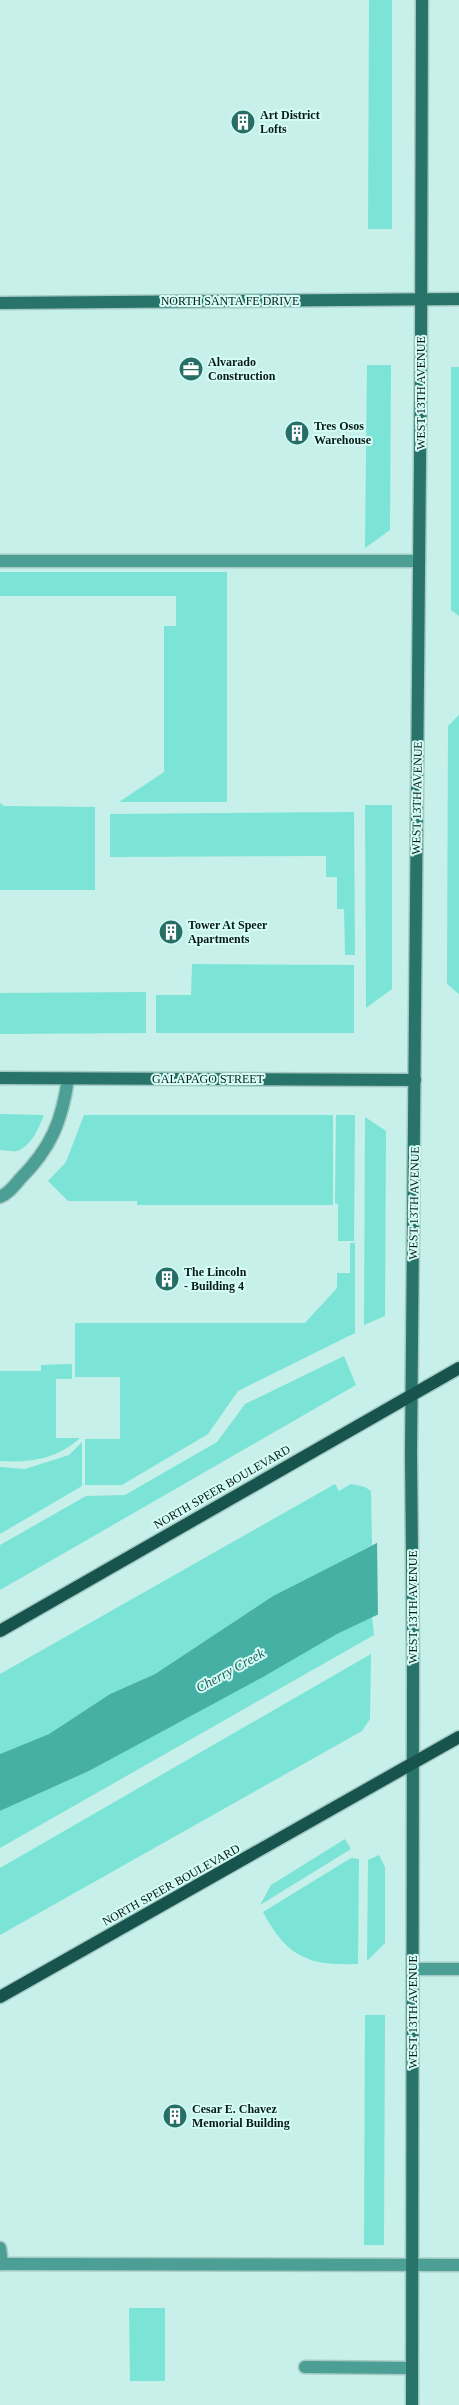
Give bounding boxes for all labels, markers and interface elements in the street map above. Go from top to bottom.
place label: Art District Lofts [260,108,320,136]
building icon: Art District Lofts [230,109,256,135]
street label: NORTH SANTA FE DRIVE [161,294,299,308]
street label: WEST 13TH AVENUE [414,336,428,450]
place label: Alvarado Construction [208,355,276,383]
office icon: Alvarado Construction [178,356,204,382]
place label: Tres Osos Warehouse [314,419,372,447]
building icon: Tres Osos Warehouse [284,420,310,446]
street label: WEST 13TH AVENUE [409,741,425,855]
place label: Tower At Speer Apartments [188,918,268,946]
building icon: Tower At Speer Apartments [158,919,184,945]
street label: GALAPAGO STREET [152,1072,265,1086]
street label: WEST 13TH AVENUE [406,1146,422,1260]
place label: The Lincoln - Building 4 [184,1265,247,1293]
building icon: The Lincoln - Building 4 [154,1266,180,1292]
street label: NORTH SPEER BOULEVARD [151,1442,293,1532]
street label: WEST 13TH AVENUE [406,1550,420,1664]
water label: Cherry Creek [193,1645,268,1695]
street label: NORTH SPEER BOULEVARD [100,1841,242,1929]
street label: WEST 13TH AVENUE [406,1955,420,2069]
place label: Cesar E. Chavez Memorial Building [192,2102,290,2130]
building icon: Cesar E. Chavez Memorial Building [162,2103,188,2129]

